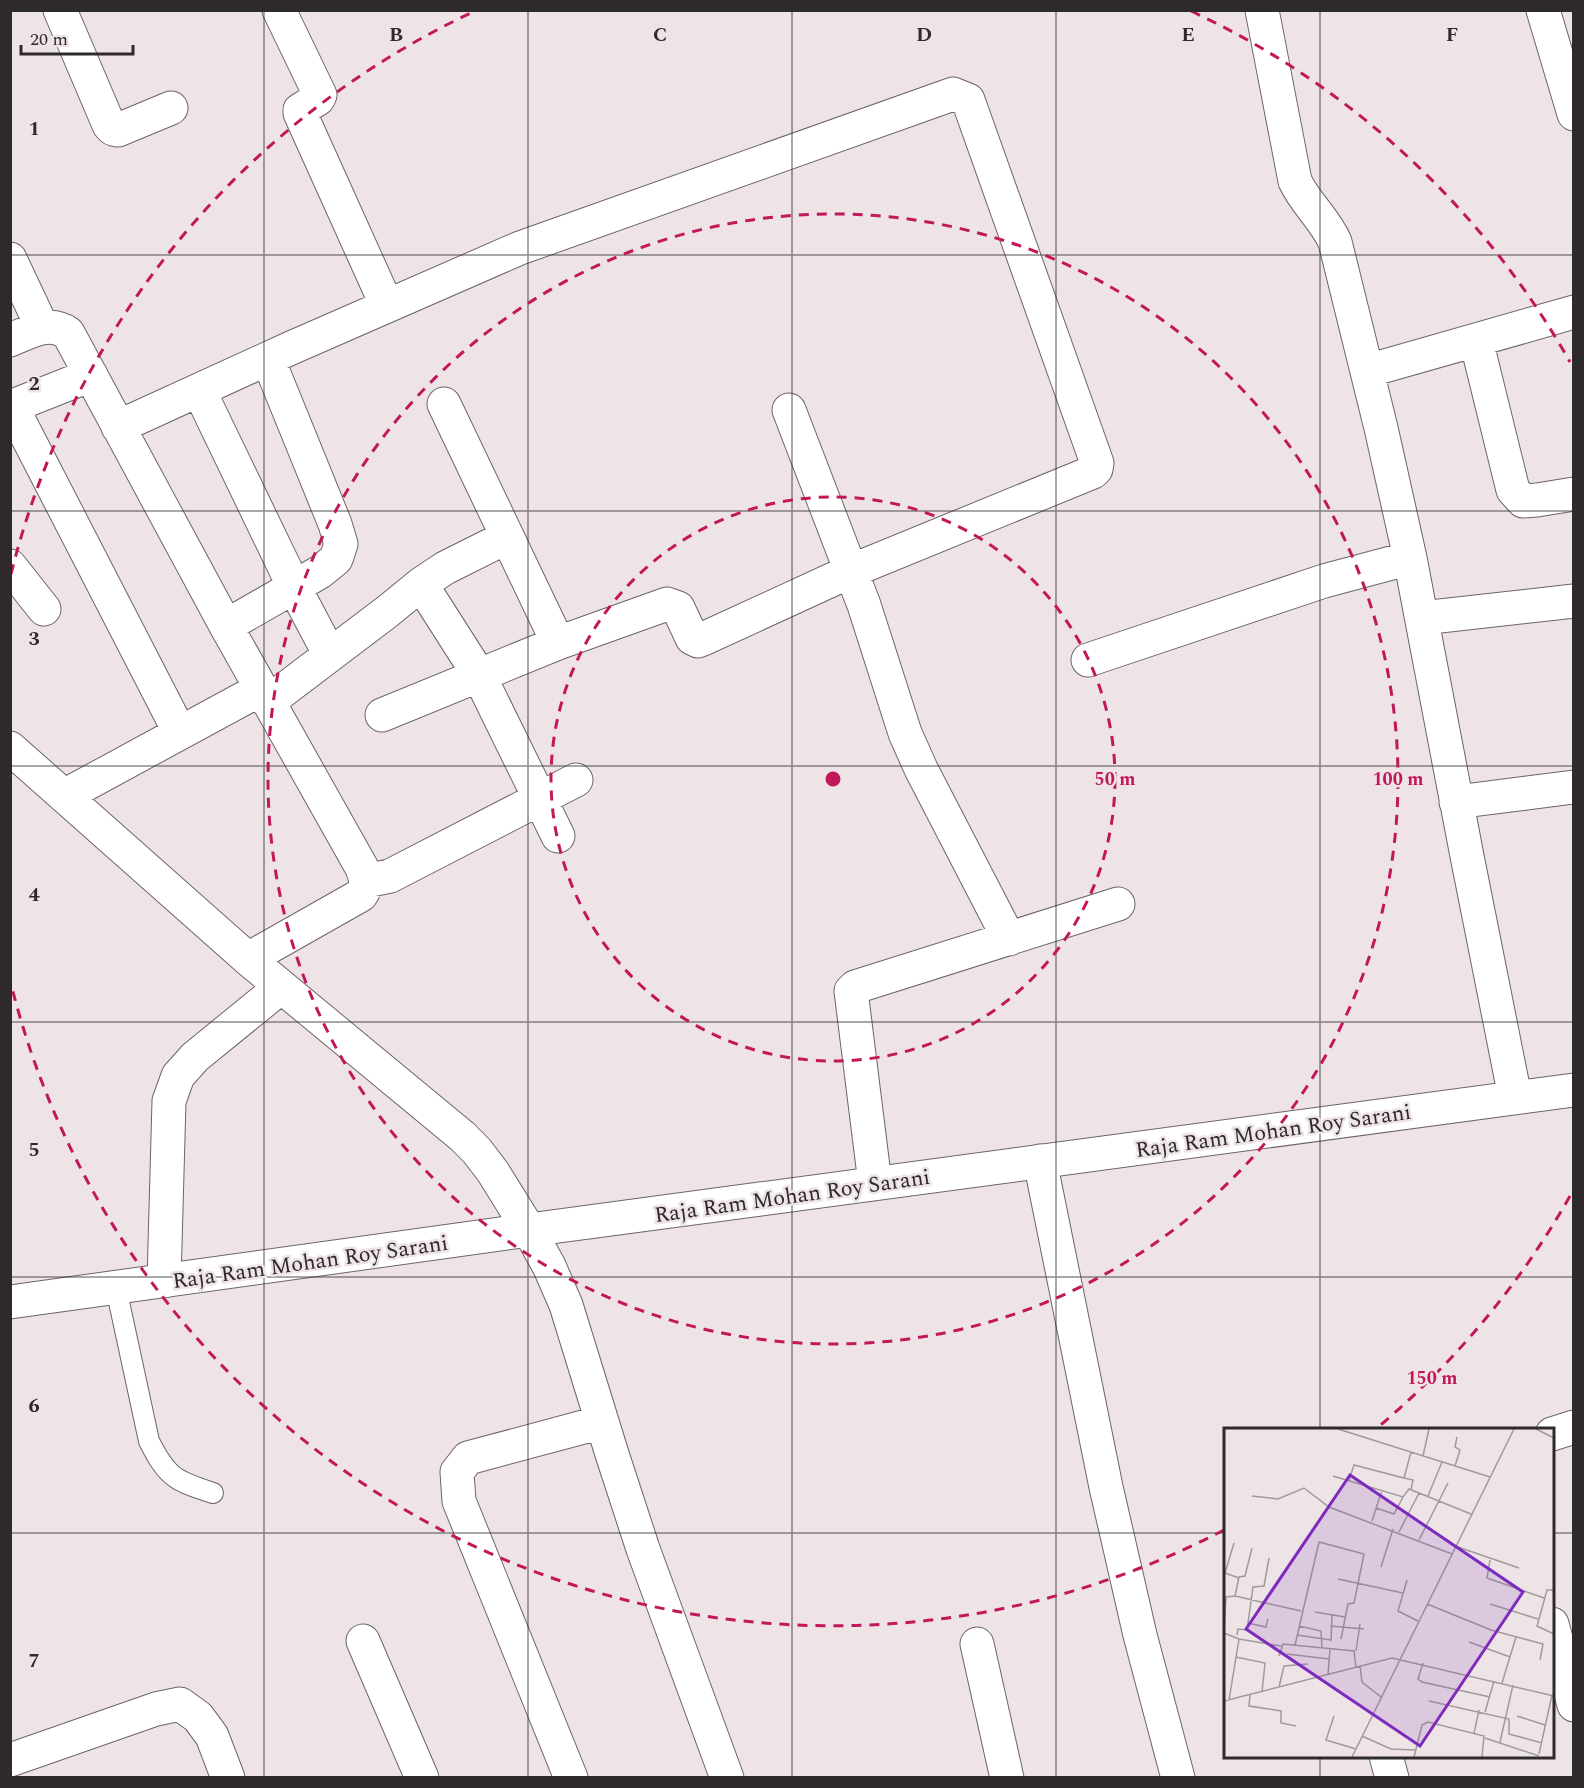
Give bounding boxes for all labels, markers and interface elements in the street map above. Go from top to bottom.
scale bar [21,18,134,56]
text: B [389,20,403,50]
text: C [653,20,667,50]
text: D [916,20,932,50]
text: E [1181,20,1195,50]
text: F [1446,20,1458,50]
text: 20 m [30,26,68,53]
text: 1 [28,114,40,144]
text: 2 [28,369,40,399]
text: 3 [28,624,40,654]
text: 50 m [1095,766,1135,793]
text: 100 m [1372,766,1424,793]
centre of rings [823,769,843,789]
text: 4 [28,880,40,910]
street label: Raja Ram Mohan Roy Sarani [1133,1096,1413,1167]
text: 5 [28,1135,40,1165]
street label: Raja Ram Mohan Roy Sarani [652,1161,932,1232]
street label: Raja Ram Mohan Roy Sarani [170,1227,450,1298]
text: 150 m [1406,1365,1458,1392]
text: 6 [28,1391,40,1421]
inset map [1224,1428,1554,1758]
text: 7 [28,1646,40,1676]

